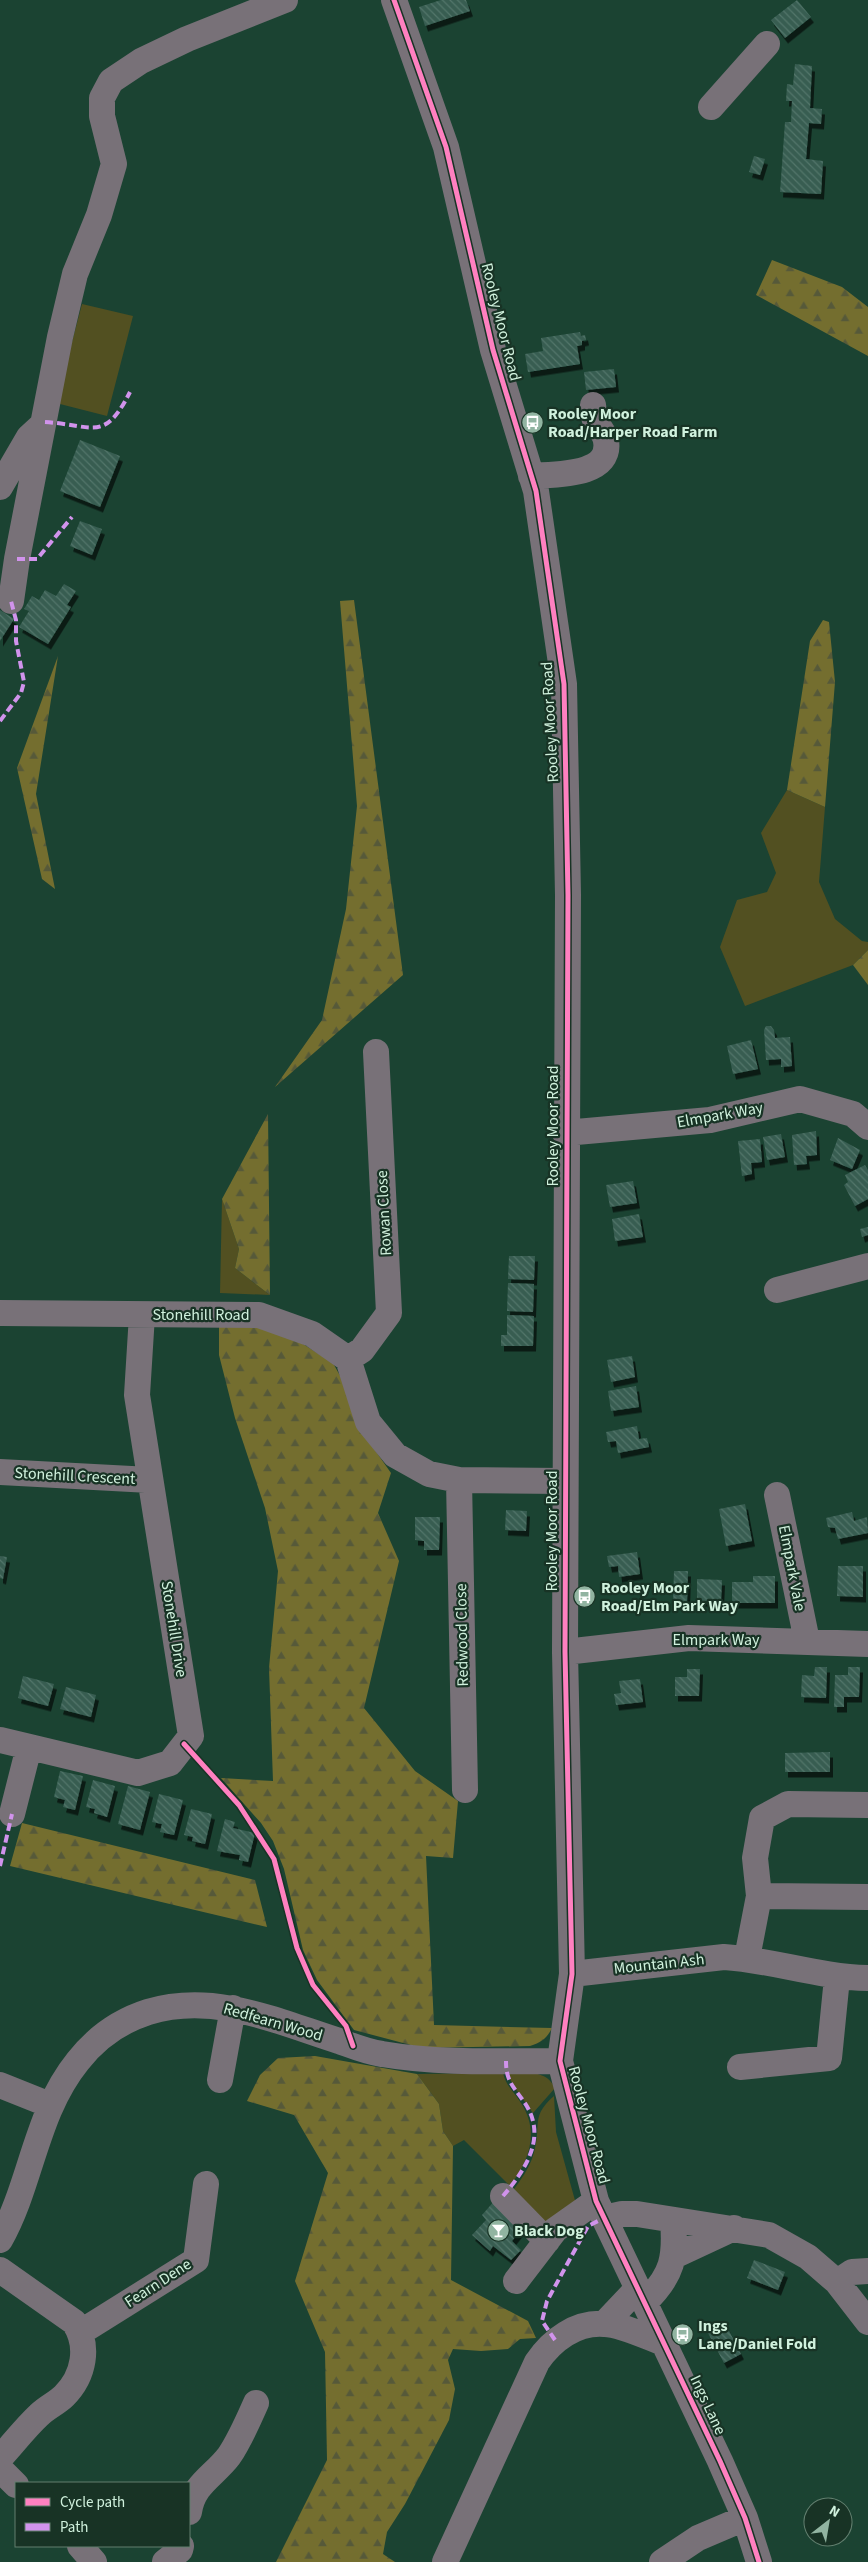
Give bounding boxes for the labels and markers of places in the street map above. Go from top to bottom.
place label: Rooley Moor Road/Harper Road Farm [548,403,717,443]
bus stop icon: Rooley Moor Road/Harper Road Farm [520,411,544,435]
place label: Rooley Moor Road/Elm Park Way [601,1577,739,1617]
bus stop icon: Rooley Moor Road/Elm Park Way [573,1585,597,1609]
bar icon: Black Dog [486,2219,510,2243]
place label: Black Dog [514,2220,584,2242]
place label: Ings Lane/Daniel Fold [698,2315,817,2355]
bus stop icon: Ings Lane/Daniel Fold [670,2323,694,2347]

